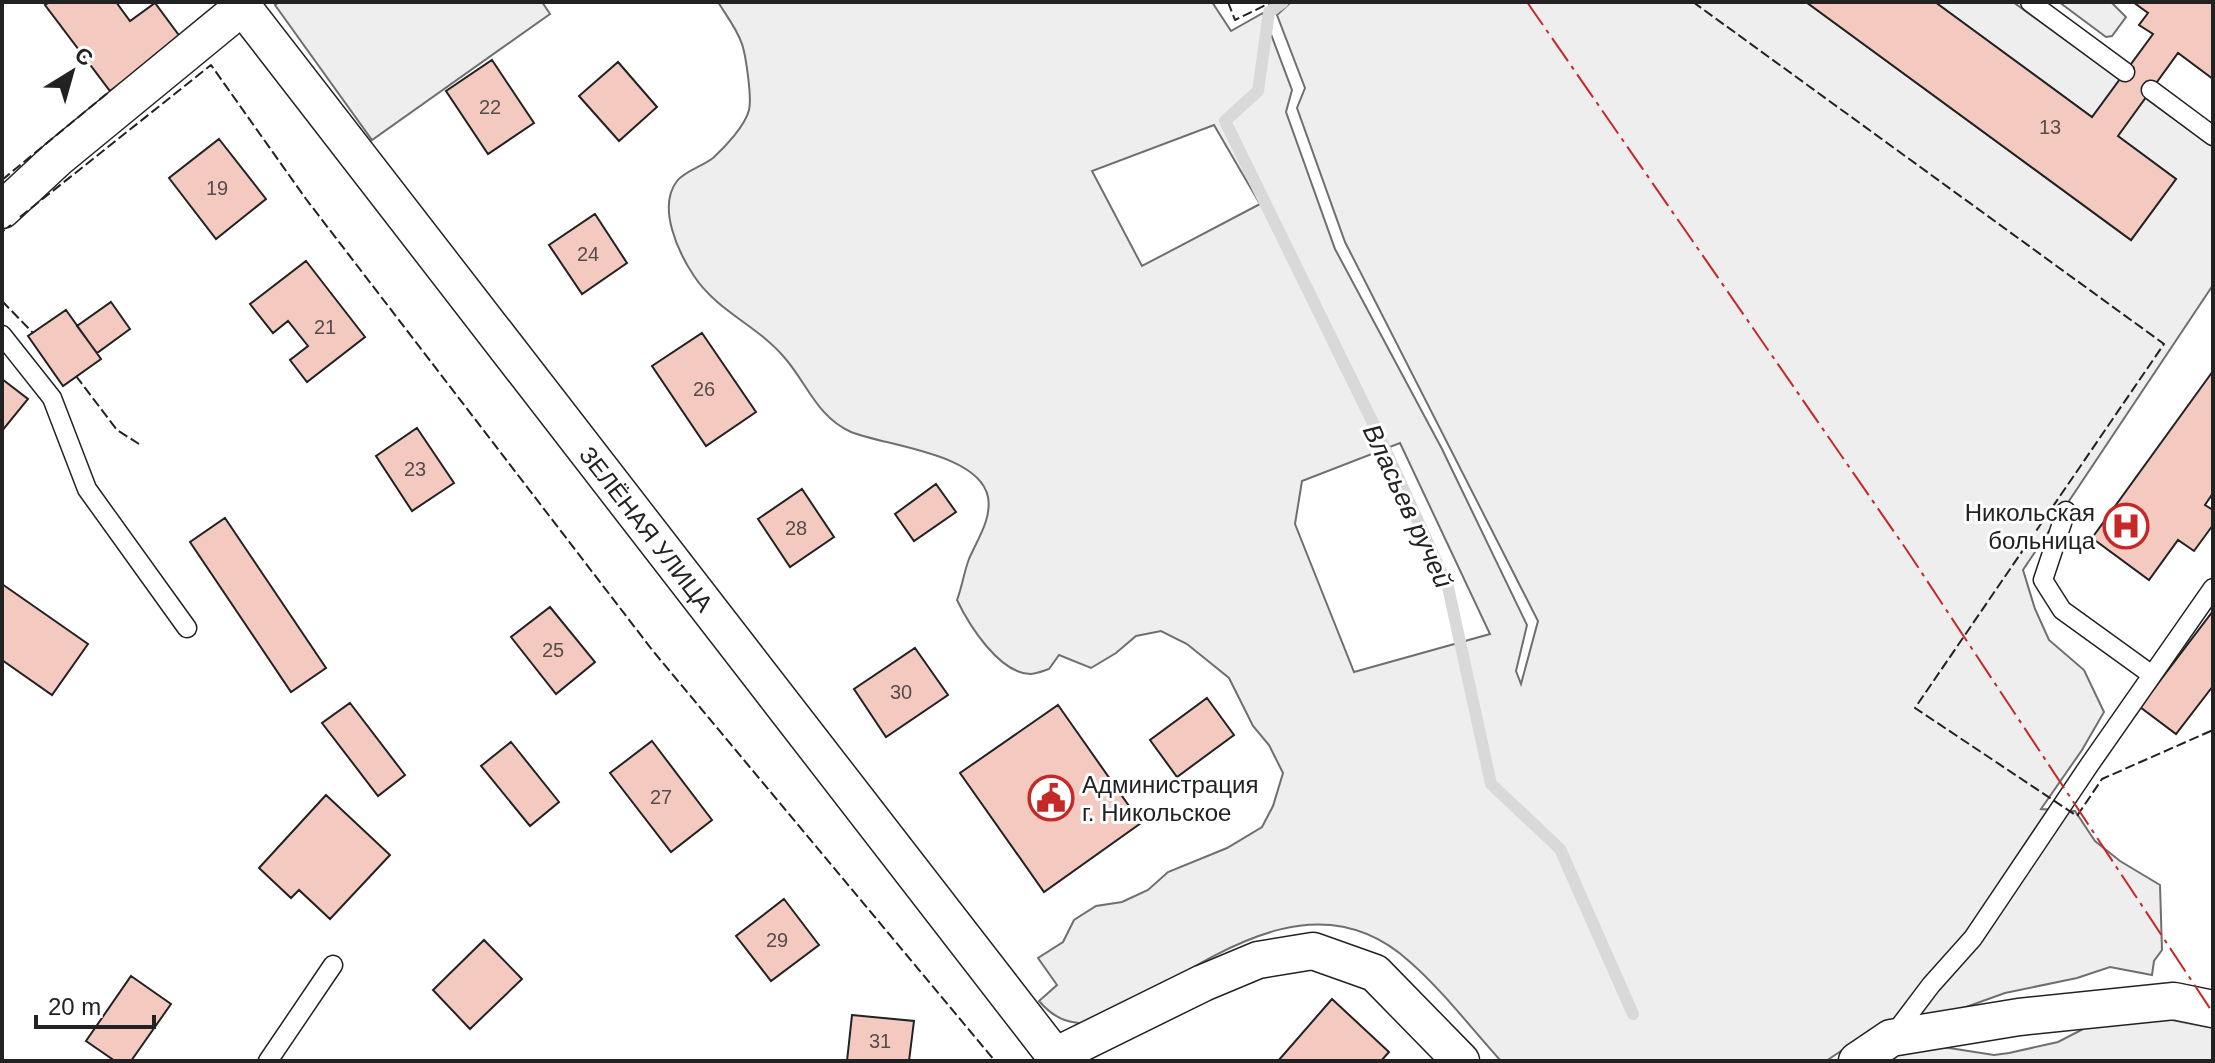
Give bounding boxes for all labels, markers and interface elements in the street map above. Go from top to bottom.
north arrow [32,32,112,112]
text: С [70,42,98,71]
house number: 22 [479,96,501,118]
house number: 13 [2039,116,2061,138]
house number: 19 [206,177,228,199]
house number: 24 [577,243,599,265]
house number: 21 [314,316,336,338]
house number: 26 [693,378,715,400]
water label: Власьев ручей [1357,419,1459,593]
street label: ЗЕЛЁНАЯ УЛИЦА [575,441,719,616]
house number: 23 [404,458,426,480]
place label: Никольская больница [1965,499,2096,554]
hospital icon: Никольская больница [2102,502,2150,550]
house number: 28 [785,517,807,539]
house number: 25 [542,639,564,661]
house number: 30 [890,681,912,703]
place label: Администрация г. Никольское [1082,771,1258,826]
public building icon: Администрация г. Никольское [1027,774,1075,822]
house number: 27 [650,786,672,808]
house number: 29 [766,929,788,951]
scale bar [36,979,154,1029]
text: 20 m [48,993,101,1020]
house number: 31 [869,1030,891,1052]

